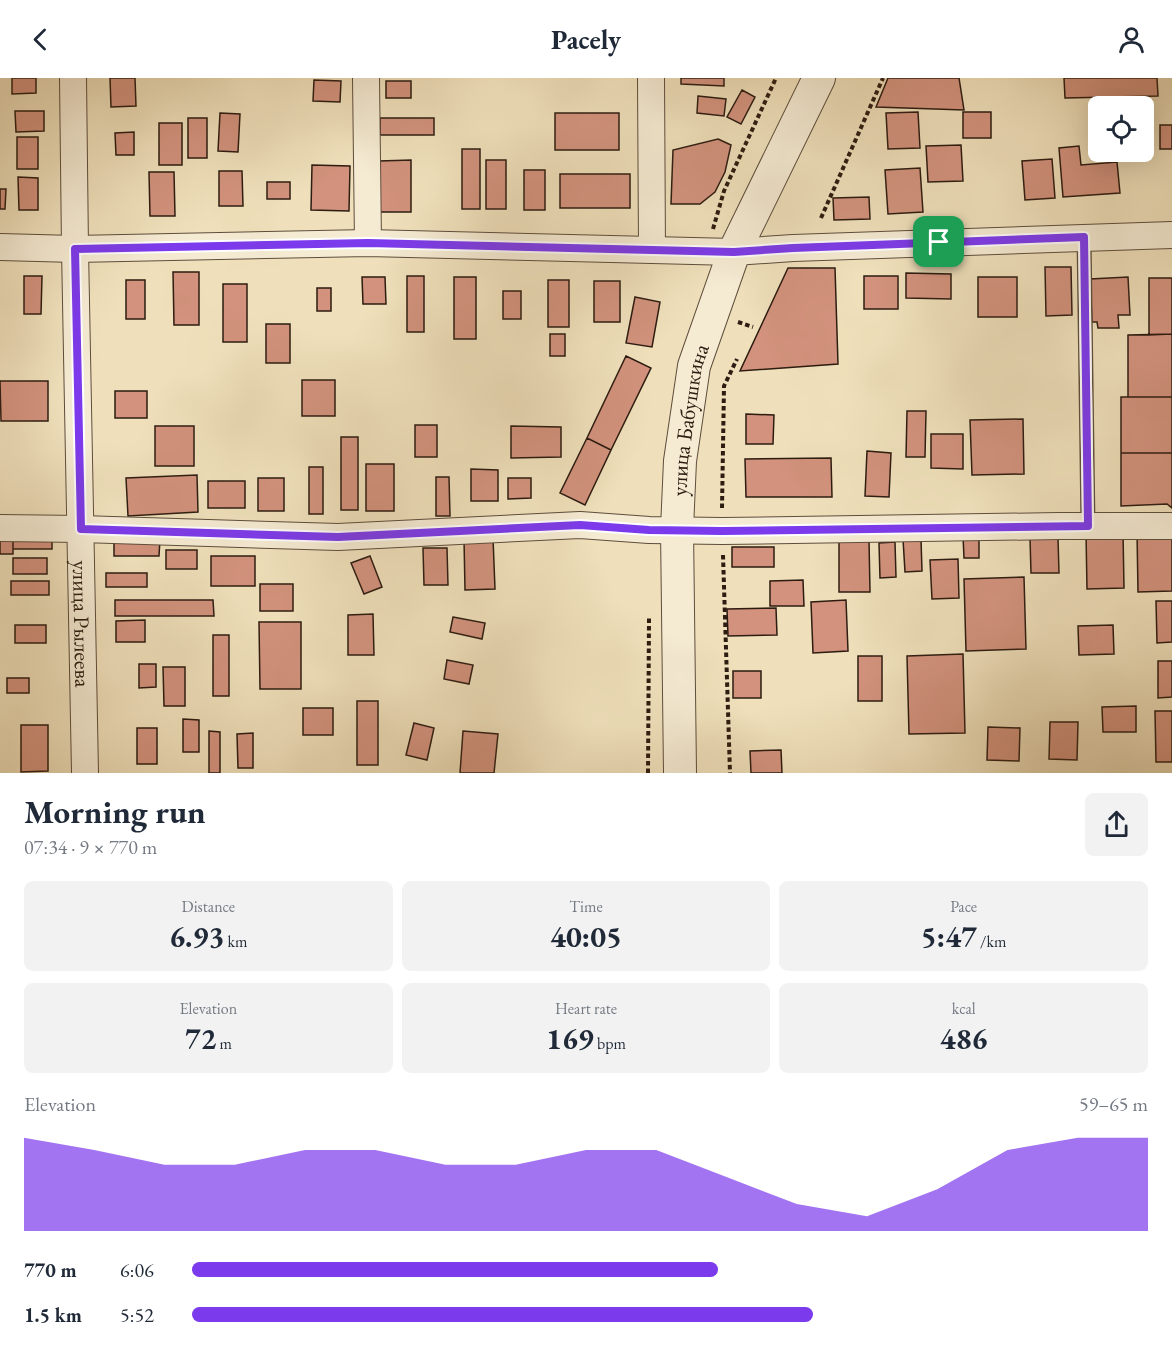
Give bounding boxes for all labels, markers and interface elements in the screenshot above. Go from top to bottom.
text: Pacely [551,22,621,57]
icon: back [24,23,57,56]
icon: person [1115,23,1148,56]
map controls [1088,96,1154,162]
button: locate [1088,96,1154,162]
pin [913,216,964,267]
icon: arrive [922,225,955,258]
street label: улица Бабушкина [664,339,716,497]
street label: улица Рылеева [66,560,97,688]
text: Morning run [24,790,206,833]
button: share [1085,793,1148,856]
text: 07:34 · 9 × 770 m [24,834,157,860]
text: Distance [182,896,235,917]
text: Time [569,896,603,917]
text: Pace [950,896,977,917]
text: 6.93 [169,917,224,956]
text: 40:05 [550,917,622,956]
text: 5:47 [921,917,977,956]
text: km [224,931,247,952]
text: /km [977,931,1006,952]
text: Elevation [180,998,237,1019]
text: Heart rate [555,998,617,1019]
text: kcal [952,998,976,1019]
text: 72 [185,1019,216,1058]
text: 169 [546,1019,594,1058]
text: 486 [940,1019,987,1058]
text: m [216,1033,232,1054]
text: bpm [594,1033,626,1054]
text: Elevation [24,1091,96,1117]
text: 59–65 m [1079,1091,1148,1117]
text: 770 m [24,1257,77,1283]
text: 6:06 [120,1257,154,1283]
text: 1.5 km [24,1302,82,1328]
text: 5:52 [120,1302,154,1328]

